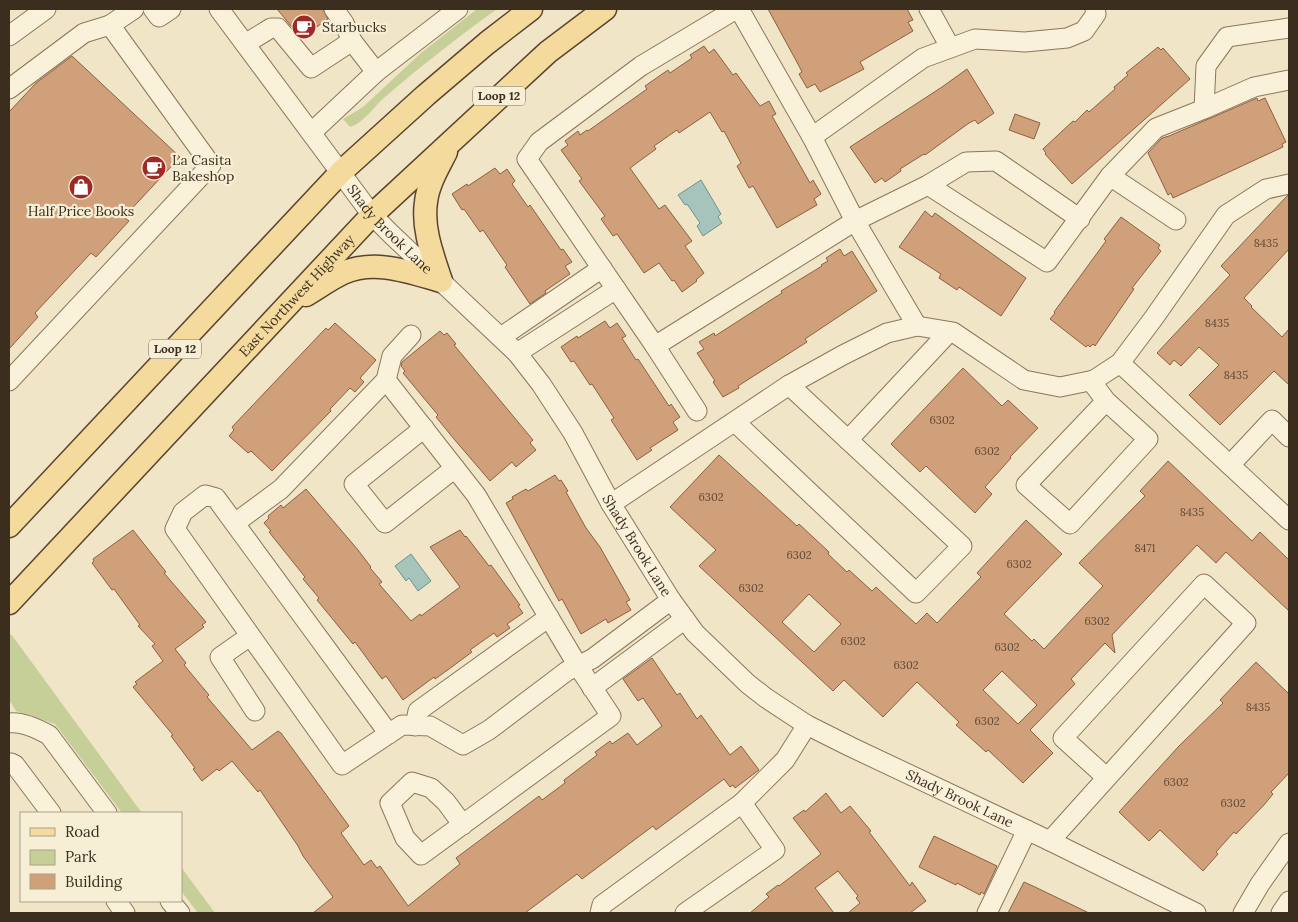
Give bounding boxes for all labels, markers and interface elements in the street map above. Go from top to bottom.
cafe icon: Starbucks [291,14,317,40]
place label: Starbucks [322,18,386,36]
road number: Loop 12 [473,86,525,105]
place label: La Casita Bakeshop [172,151,234,185]
cafe icon: La Casita Bakeshop [141,155,167,181]
shop icon: Half Price Books [68,174,94,200]
street label: Shady Brook Lane [343,181,437,278]
place label: Half Price Books [28,202,134,220]
street label: East Northwest Highway [235,230,359,361]
house number: 8435 [1254,236,1278,250]
house number: 8435 [1205,316,1229,330]
road number: Loop 12 [149,339,201,358]
house number: 8435 [1224,368,1248,382]
house number: 6302 [929,413,955,427]
house number: 6302 [974,444,1000,458]
house number: 6302 [698,490,724,504]
street label: Shady Brook Lane [599,491,676,600]
house number: 8435 [1180,505,1204,519]
house number: 8471 [1134,541,1156,555]
house number: 6302 [786,548,812,562]
house number: 6302 [1006,557,1032,571]
house number: 6302 [738,581,764,595]
house number: 6302 [1084,614,1110,628]
house number: 6302 [840,634,866,648]
house number: 6302 [994,640,1020,654]
house number: 6302 [893,658,919,672]
house number: 8435 [1246,700,1270,714]
house number: 6302 [974,714,1000,728]
street label: Shady Brook Lane [903,765,1017,832]
house number: 6302 [1163,775,1189,789]
house number: 6302 [1220,796,1246,810]
legend [20,812,182,902]
text: Road [65,822,100,841]
text: Park [65,847,96,866]
text: Building [65,872,123,891]

